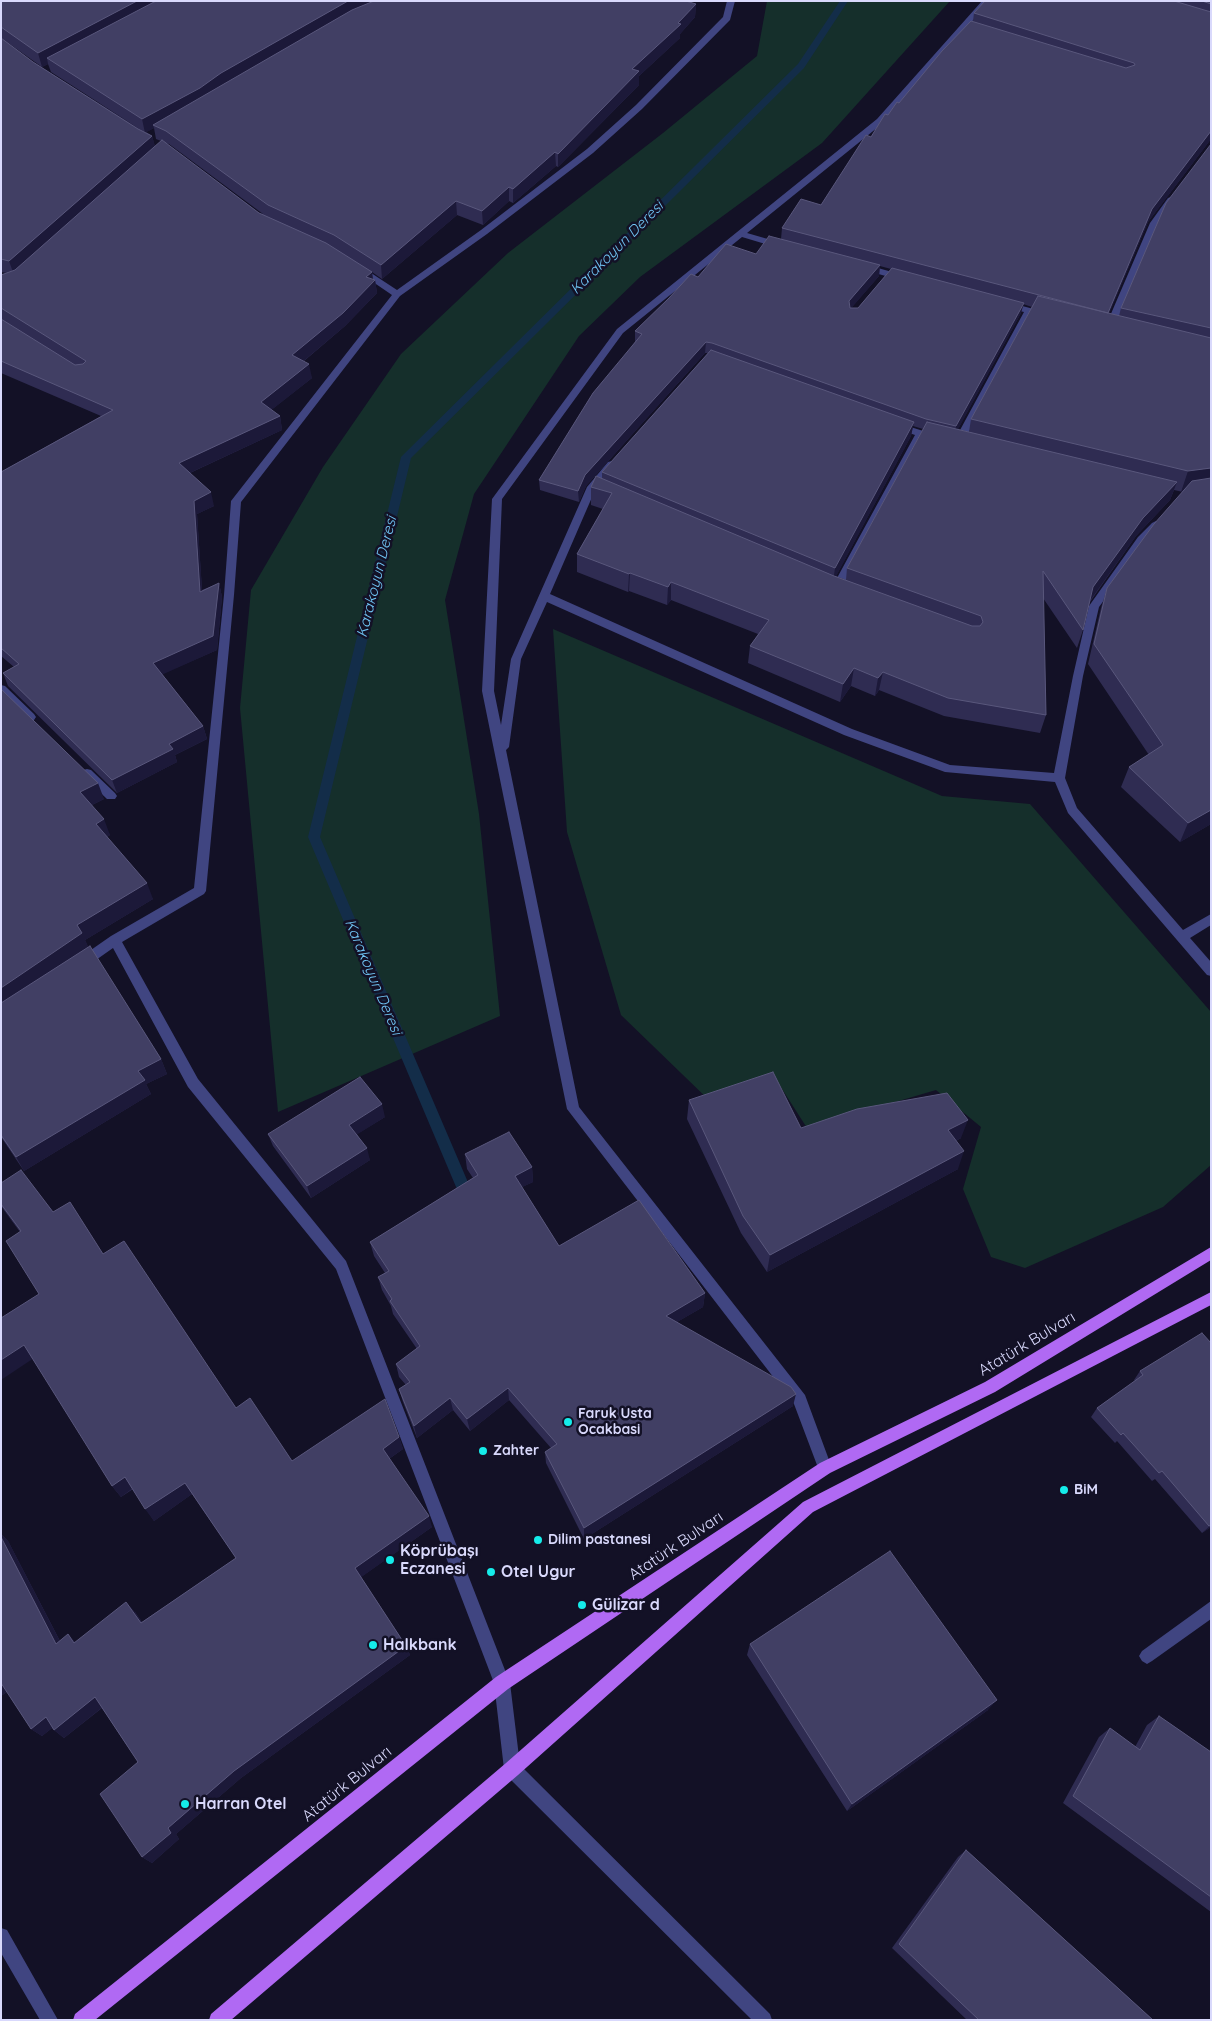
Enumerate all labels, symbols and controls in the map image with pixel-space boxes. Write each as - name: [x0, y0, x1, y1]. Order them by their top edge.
- water label: Karakoyun Deresi: [567, 198, 667, 298]
- water label: Karakoyun Deresi: [353, 515, 401, 639]
- water label: Karakoyun Deresi: [340, 916, 406, 1038]
- street label: Atatürk Bulvarı: [975, 1308, 1079, 1380]
- place label: Faruk Usta Ocakbasi: [578, 1406, 652, 1438]
- marker: Faruk Usta Ocakbasi: [562, 1416, 574, 1428]
- place label: Zahter: [493, 1443, 539, 1459]
- marker: Zahter: [477, 1445, 489, 1457]
- place label: BiM: [1074, 1482, 1098, 1498]
- marker: BiM: [1058, 1484, 1070, 1496]
- street label: Atatürk Bulvarı: [625, 1507, 727, 1585]
- place label: Dilim pastanesi: [548, 1532, 651, 1548]
- marker: Dilim pastanesi: [532, 1534, 544, 1546]
- place label: Köprübaşı Eczanesi: [400, 1541, 478, 1579]
- marker: Köprübaşı Eczanesi: [384, 1554, 396, 1566]
- place label: Otel Ugur: [501, 1562, 576, 1582]
- marker: Otel Ugur: [485, 1566, 497, 1578]
- place label: Gülizar d: [592, 1595, 660, 1615]
- marker: Gülizar d: [576, 1599, 588, 1611]
- place label: Halkbank: [383, 1635, 457, 1655]
- marker: Halkbank: [367, 1639, 379, 1651]
- street label: Atatürk Bulvarı: [298, 1742, 396, 1826]
- place label: Harran Otel: [195, 1794, 287, 1814]
- marker: Harran Otel: [179, 1798, 191, 1810]

